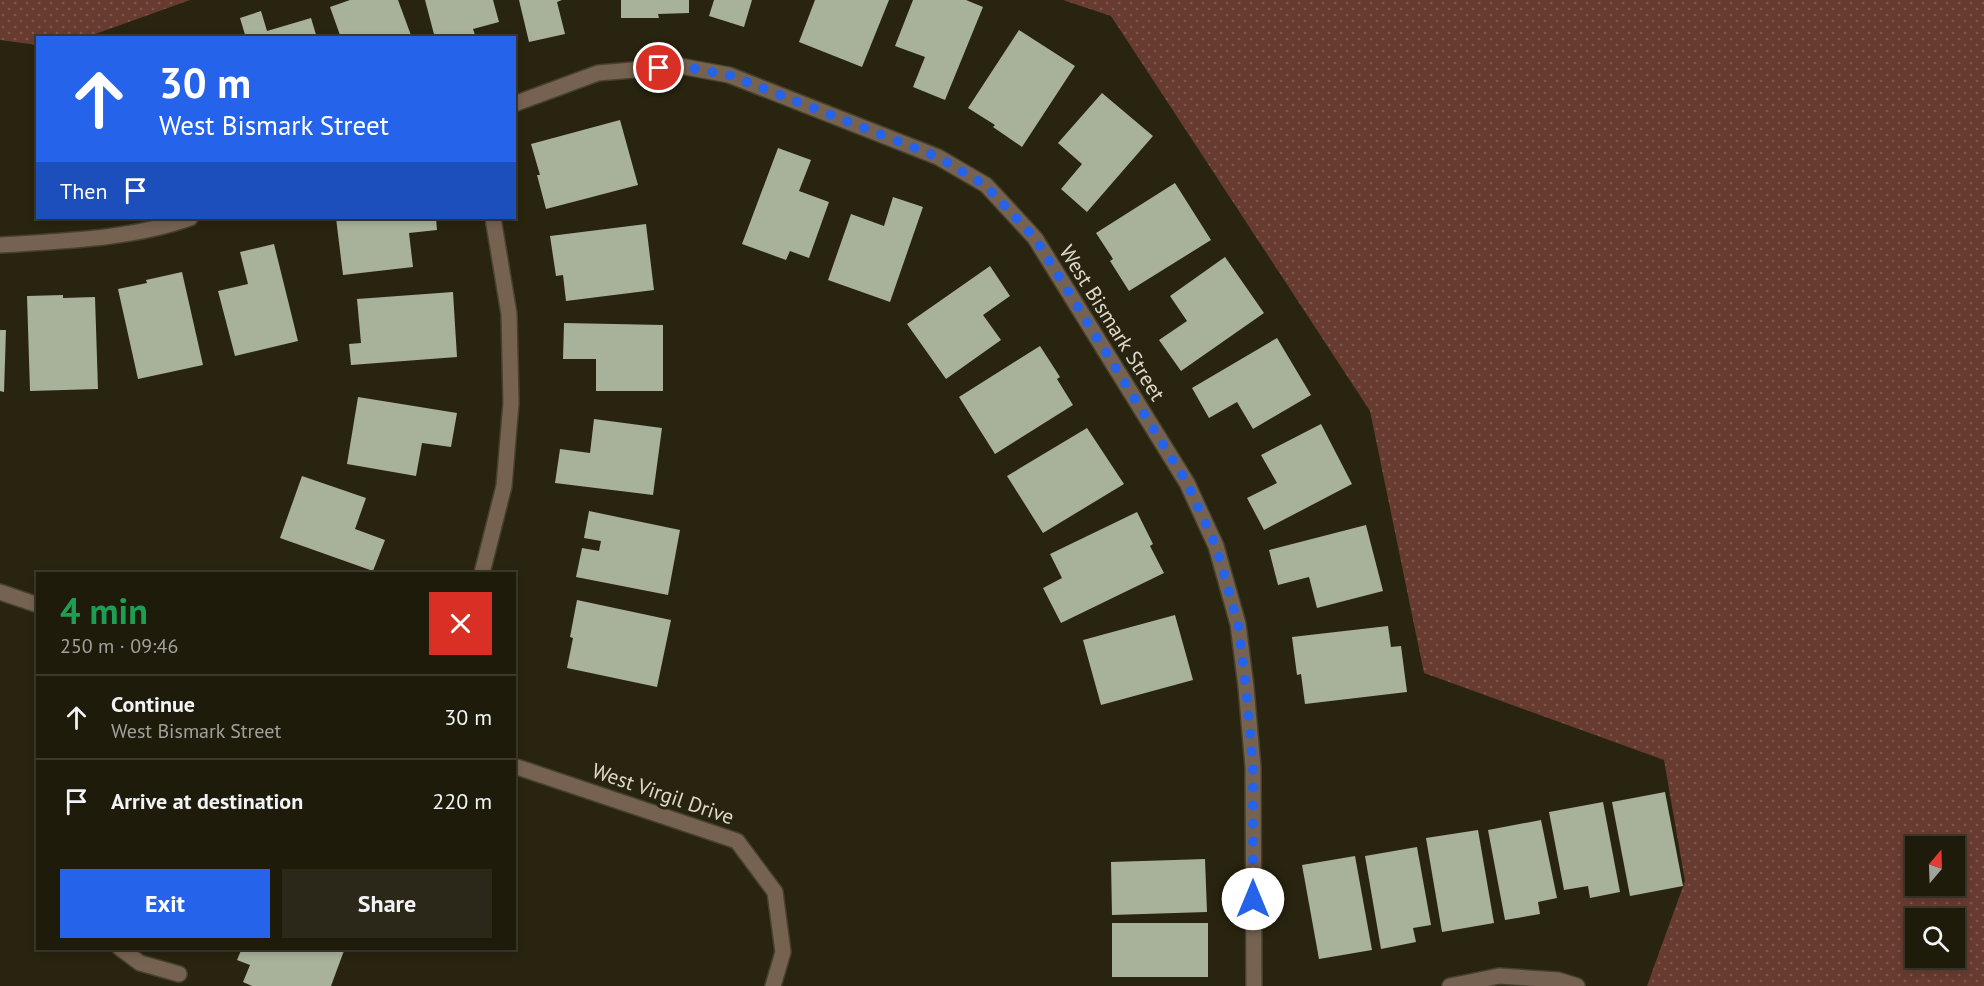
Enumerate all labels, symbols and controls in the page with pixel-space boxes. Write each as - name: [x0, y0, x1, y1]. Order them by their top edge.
- pin: [633, 42, 684, 93]
- icon: arrive: [642, 51, 675, 84]
- text: 30 m: [159, 55, 251, 110]
- icon: ahead: [60, 60, 138, 138]
- text: West Bismark Street: [159, 108, 389, 142]
- icon: arrive: [119, 174, 152, 207]
- text: Then: [60, 177, 107, 205]
- street label: West Bismark Street: [1054, 240, 1171, 406]
- text: 4 min: [60, 587, 148, 634]
- button: close: [429, 592, 492, 655]
- text: 250 m · 09:46: [60, 633, 178, 659]
- text: Continue: [111, 690, 195, 718]
- icon: ahead: [60, 701, 93, 734]
- text: 30 m: [444, 703, 492, 731]
- text: West Bismark Street: [111, 718, 281, 744]
- street label: West Virgil Drive: [589, 757, 738, 830]
- icon: arrive: [60, 785, 93, 818]
- text: Arrive at destination: [111, 787, 303, 815]
- text: 220 m: [432, 787, 492, 815]
- north arrow: [1905, 836, 1965, 896]
- map controls: [1905, 836, 1965, 968]
- position arrow: [1221, 867, 1285, 931]
- button: Exit: [60, 869, 270, 938]
- button: Share: [282, 869, 492, 938]
- button: search: [1905, 908, 1965, 968]

